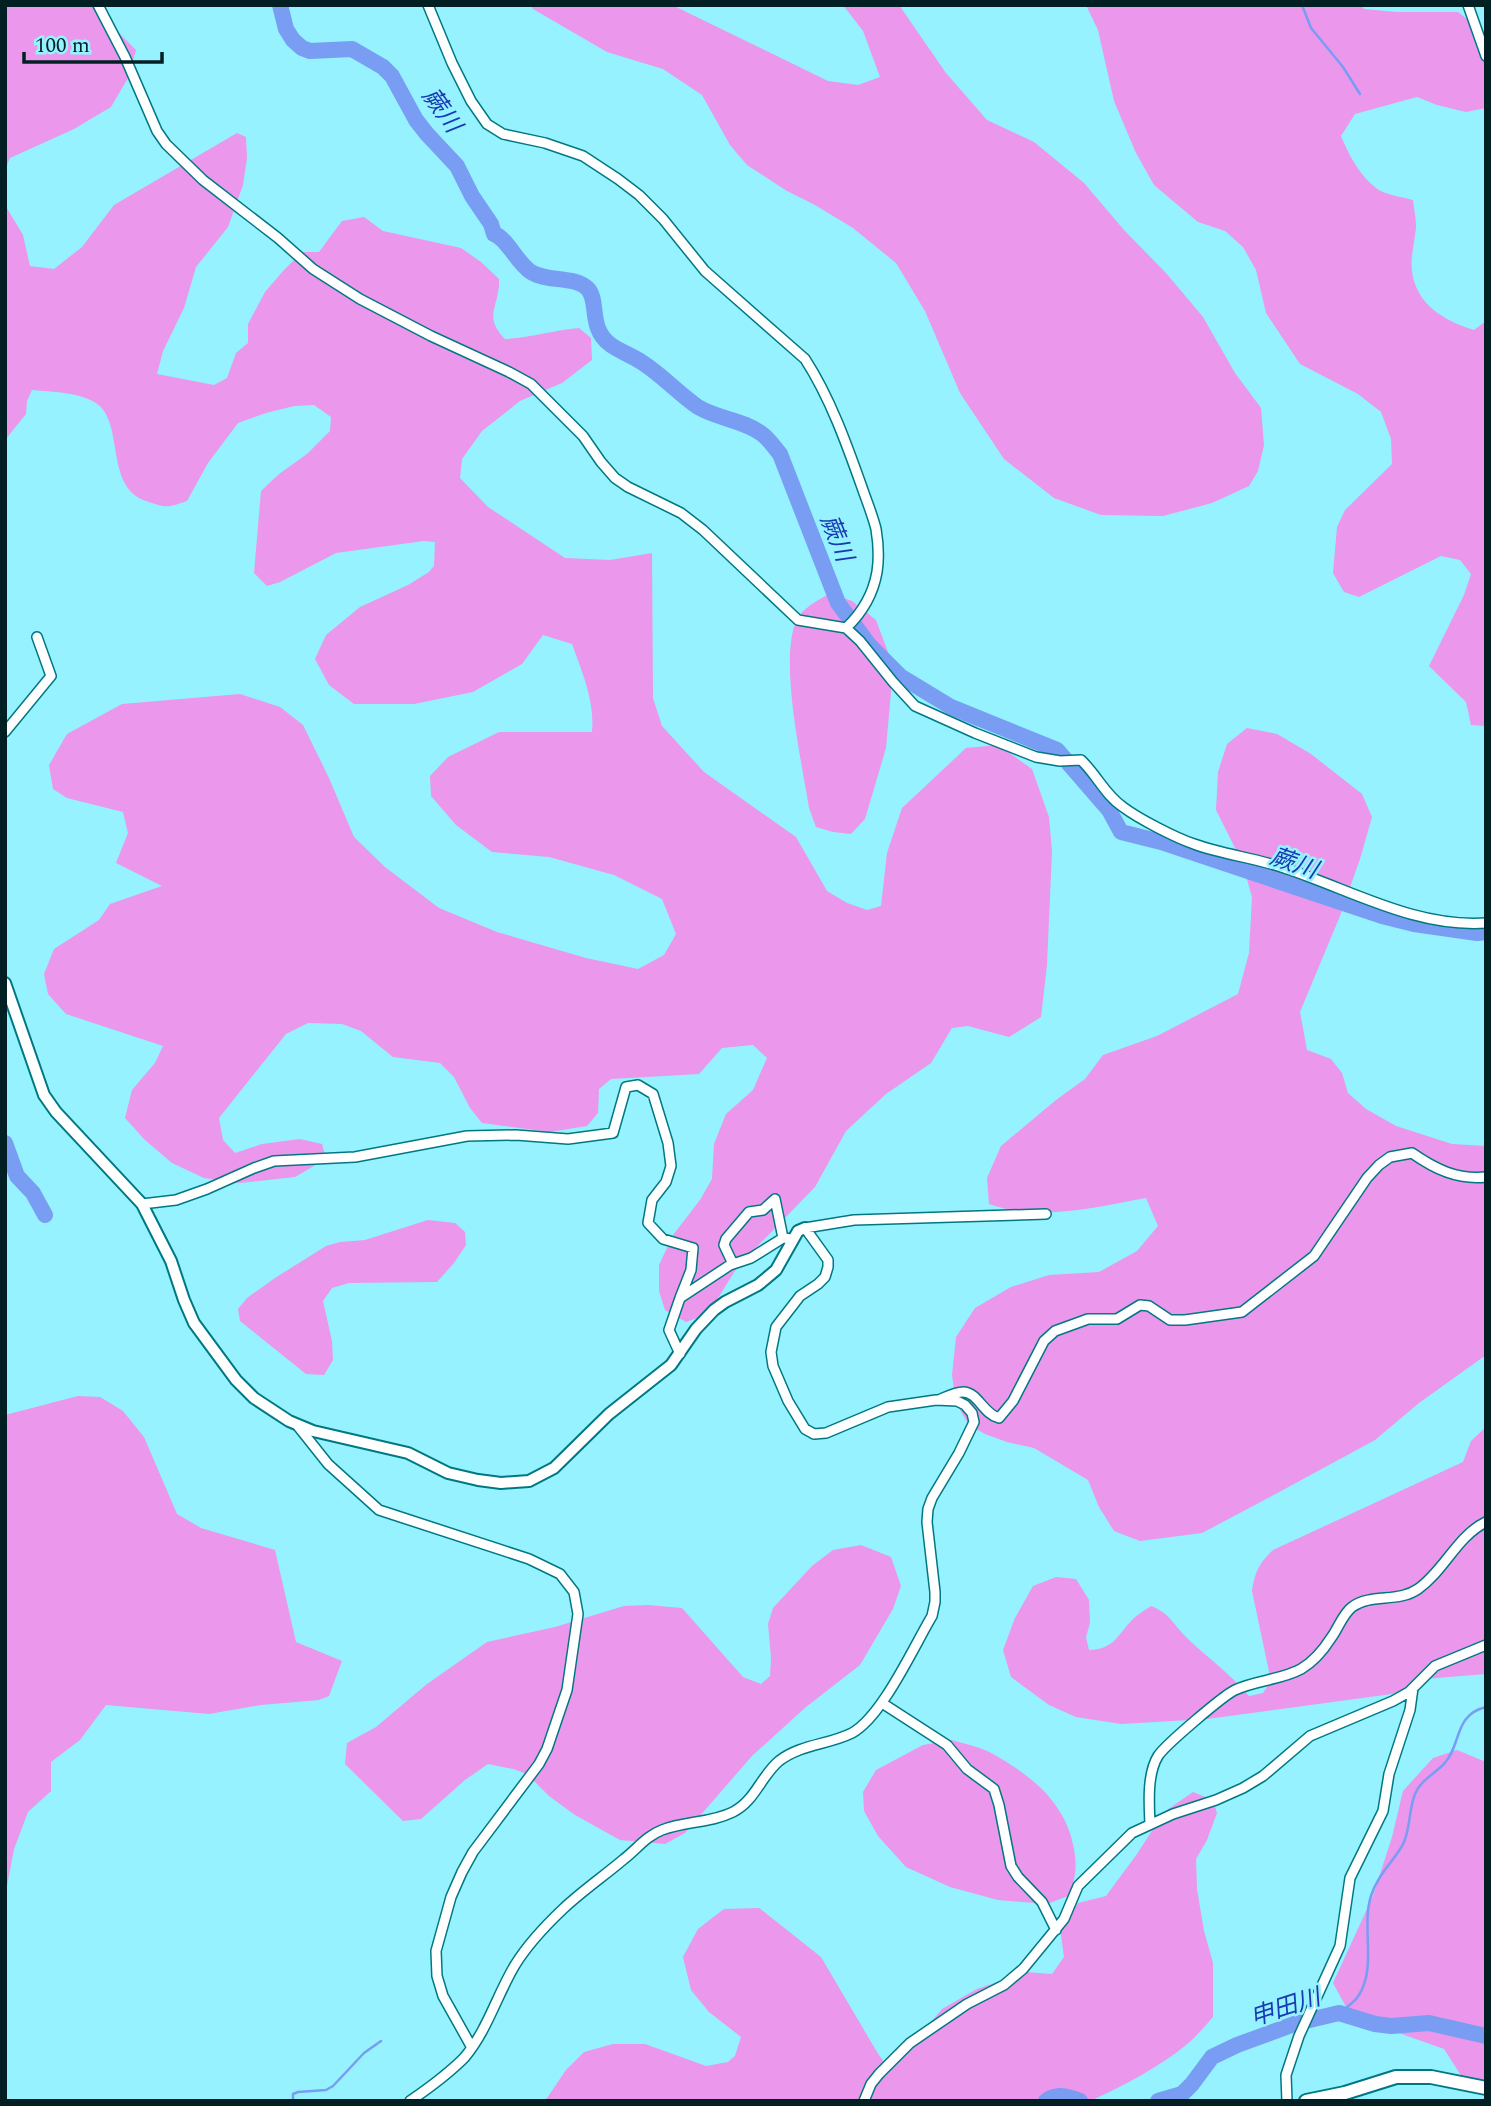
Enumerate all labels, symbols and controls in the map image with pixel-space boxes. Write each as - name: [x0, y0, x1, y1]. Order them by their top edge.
- scale bar: [24, 21, 163, 65]
- text: 100 m: [35, 30, 90, 62]
- water label: 蕨川: [413, 81, 472, 143]
- water label: 蕨川: [810, 509, 863, 570]
- water label: 蕨川: [1265, 839, 1325, 890]
- water label: 申田川: [1246, 1979, 1328, 2036]

